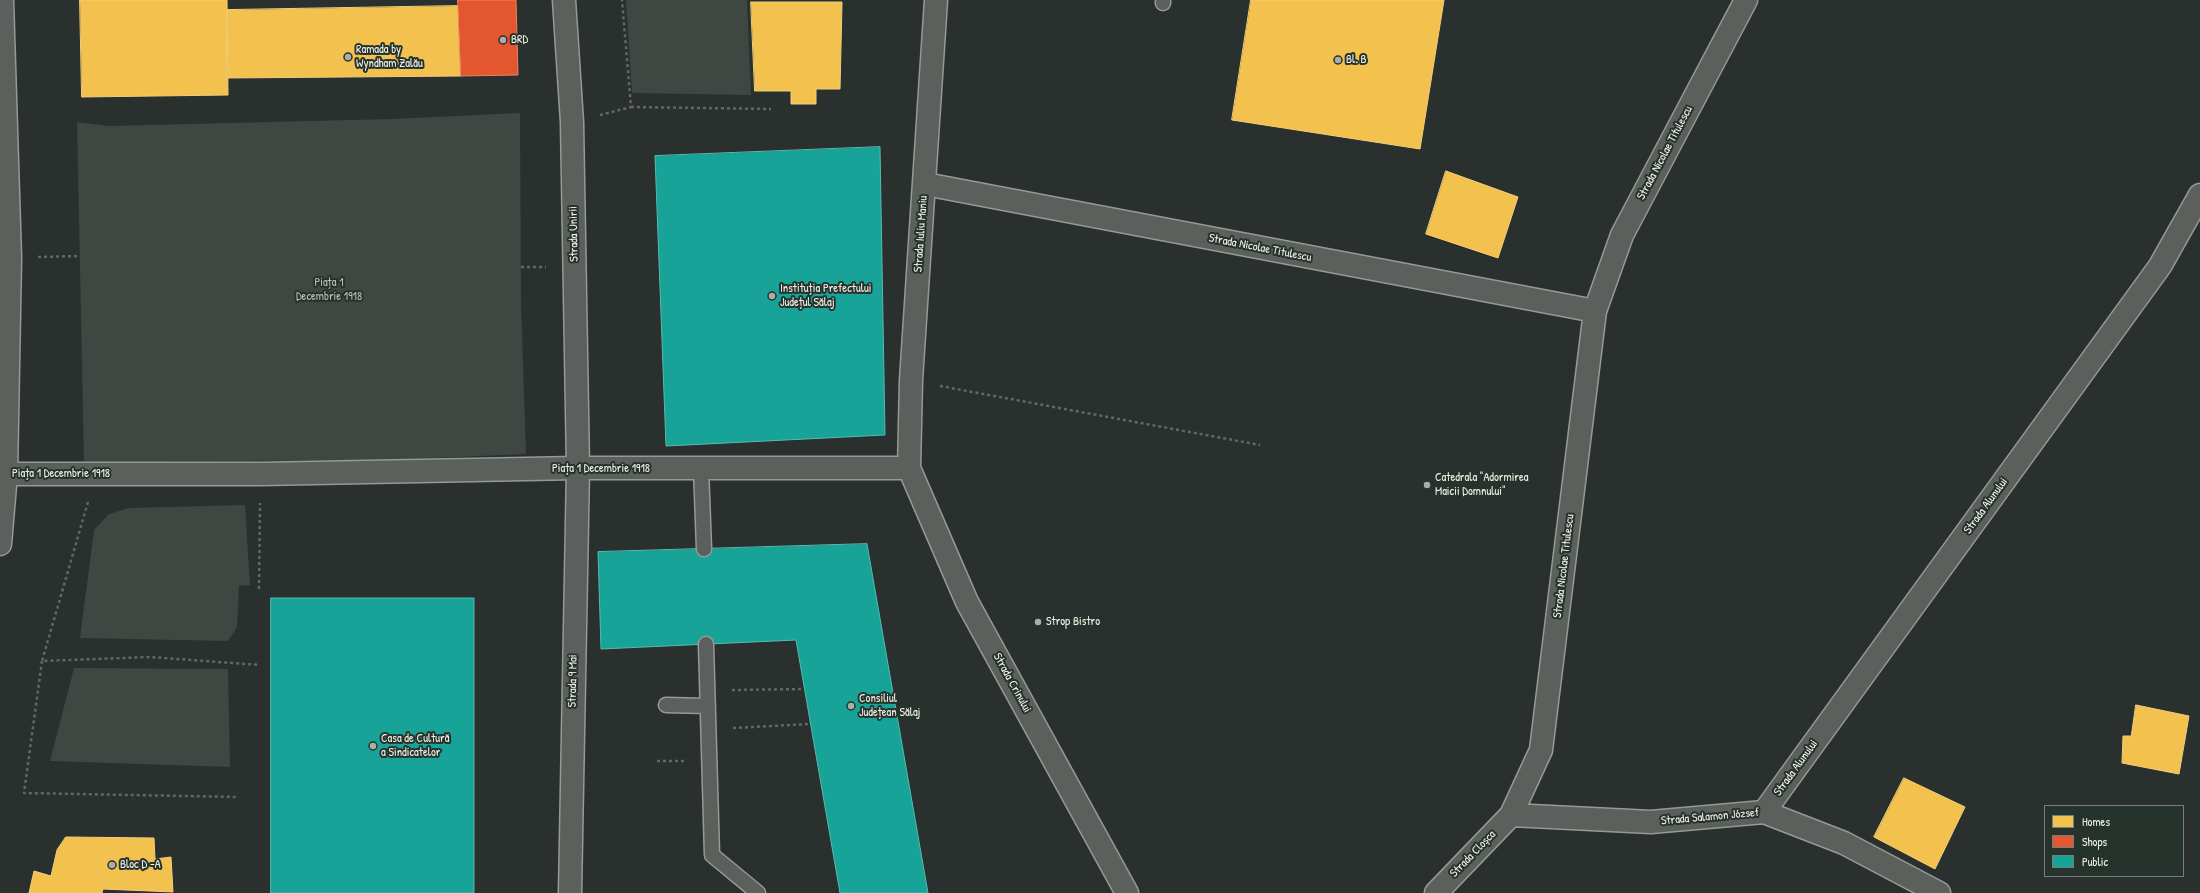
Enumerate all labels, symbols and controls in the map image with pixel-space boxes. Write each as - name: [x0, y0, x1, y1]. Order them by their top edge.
- place label: BRD: [511, 33, 528, 47]
- marker: BRD: [498, 35, 508, 45]
- place label: Ramada by Wyndham Zalău: [356, 43, 423, 71]
- marker: Ramada by Wyndham Zalău: [343, 52, 353, 62]
- place label: Bl. B: [1346, 53, 1367, 67]
- marker: Bl. B: [1333, 55, 1343, 65]
- street label: Strada Nicolae Titulescu: [1634, 104, 1696, 202]
- street label: Strada Iuliu Maniu: [911, 195, 931, 273]
- street label: Strada Unirii: [566, 206, 582, 262]
- street label: Strada Nicolae Titulescu: [1207, 231, 1313, 265]
- park label: Piața 1 Decembrie 1918: [296, 276, 362, 304]
- place label: Instituția Prefectului Județul Sălaj: [780, 282, 871, 310]
- marker: Instituția Prefectului Județul Sălaj: [767, 291, 777, 301]
- street label: Piața 1 Decembrie 1918: [552, 462, 650, 476]
- street label: Piața 1 Decembrie 1918: [12, 467, 110, 481]
- place label: Catedrala "Adormirea Maicii Domnului": [1435, 471, 1528, 499]
- street label: Strada Alunului: [1961, 475, 2011, 537]
- marker: Catedrala "Adormirea Maicii Domnului": [1422, 480, 1432, 490]
- street label: Strada Nicolae Titulescu: [1550, 513, 1578, 619]
- place label: Strop Bistro: [1046, 615, 1100, 629]
- marker: Strop Bistro: [1033, 617, 1043, 627]
- street label: Strada Crinului: [990, 651, 1034, 715]
- street label: Strada 9 Mai: [565, 654, 581, 708]
- place label: Consiliul Județean Sălaj: [859, 692, 920, 720]
- marker: Consiliul Județean Sălaj: [846, 701, 856, 711]
- place label: Casa de Cultură a Sindicatelor: [381, 732, 449, 760]
- street label: Strada Alunului: [1771, 737, 1821, 799]
- marker: Casa de Cultură a Sindicatelor: [368, 741, 378, 751]
- legend: [2044, 805, 2184, 877]
- street label: Strada Salamon József: [1660, 806, 1760, 828]
- text: Homes: [2082, 813, 2110, 830]
- street label: Strada Cloșca: [1447, 828, 1499, 880]
- text: Shops: [2082, 833, 2107, 850]
- text: Public: [2082, 853, 2108, 870]
- place label: Bloc D -A: [120, 858, 161, 872]
- marker: Bloc D -A: [107, 860, 117, 870]

